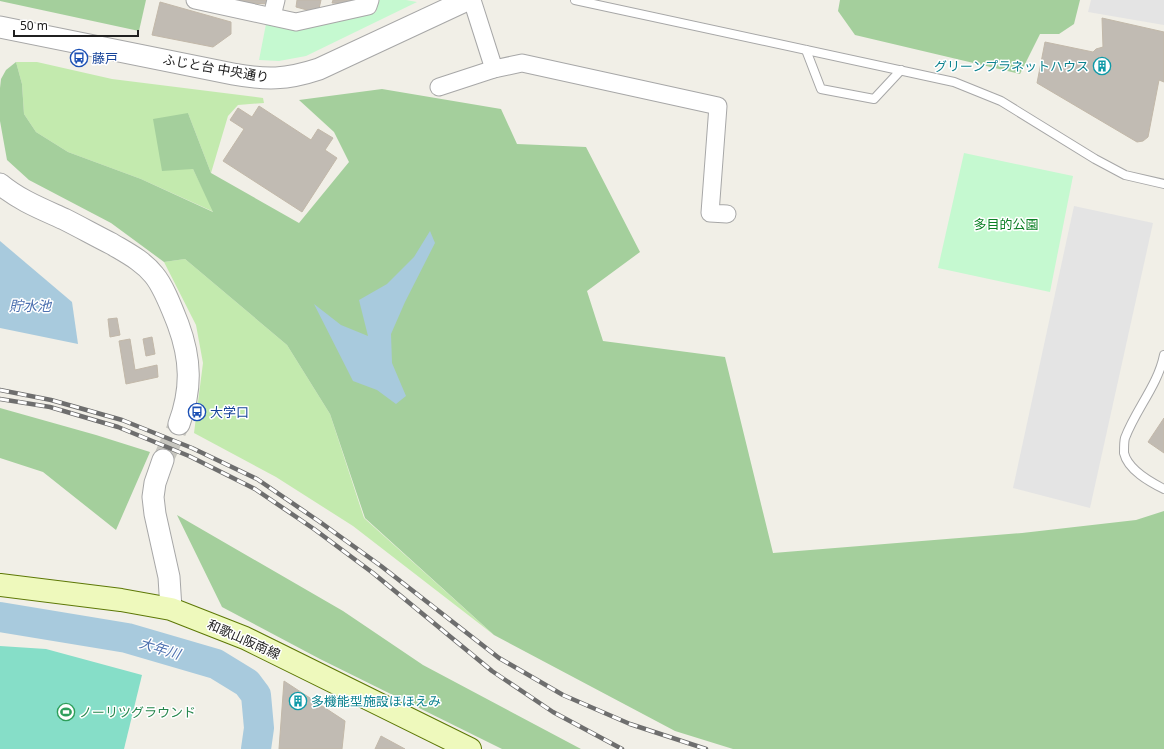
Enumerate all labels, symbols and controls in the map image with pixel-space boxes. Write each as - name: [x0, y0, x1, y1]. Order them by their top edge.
- scale bar: [14, 12, 138, 38]
- text: 50 m: [20, 17, 48, 34]
- bus stop icon: 藤戸: [69, 48, 89, 68]
- place label: 藤戸: [92, 49, 118, 67]
- street label: ふじと台 中央通り: [162, 50, 270, 86]
- building icon: グリーンプラネットハウス: [1092, 56, 1112, 76]
- place label: グリーンプラネットハウス: [934, 57, 1089, 75]
- park label: 多目的公園: [973, 215, 1039, 233]
- water label: 貯水池: [9, 296, 53, 315]
- bus stop icon: 大学口: [187, 402, 207, 422]
- place label: 大学口: [210, 403, 249, 421]
- street label: 和歌山阪南線: [205, 615, 283, 663]
- water label: 大年川: [137, 633, 185, 664]
- building icon: 多機能型施設ほほえみ: [288, 691, 308, 711]
- place label: 多機能型施設ほほえみ: [311, 692, 441, 710]
- sports icon: ノーリツグラウンド: [56, 702, 76, 722]
- place label: ノーリツグラウンド: [79, 703, 196, 721]

